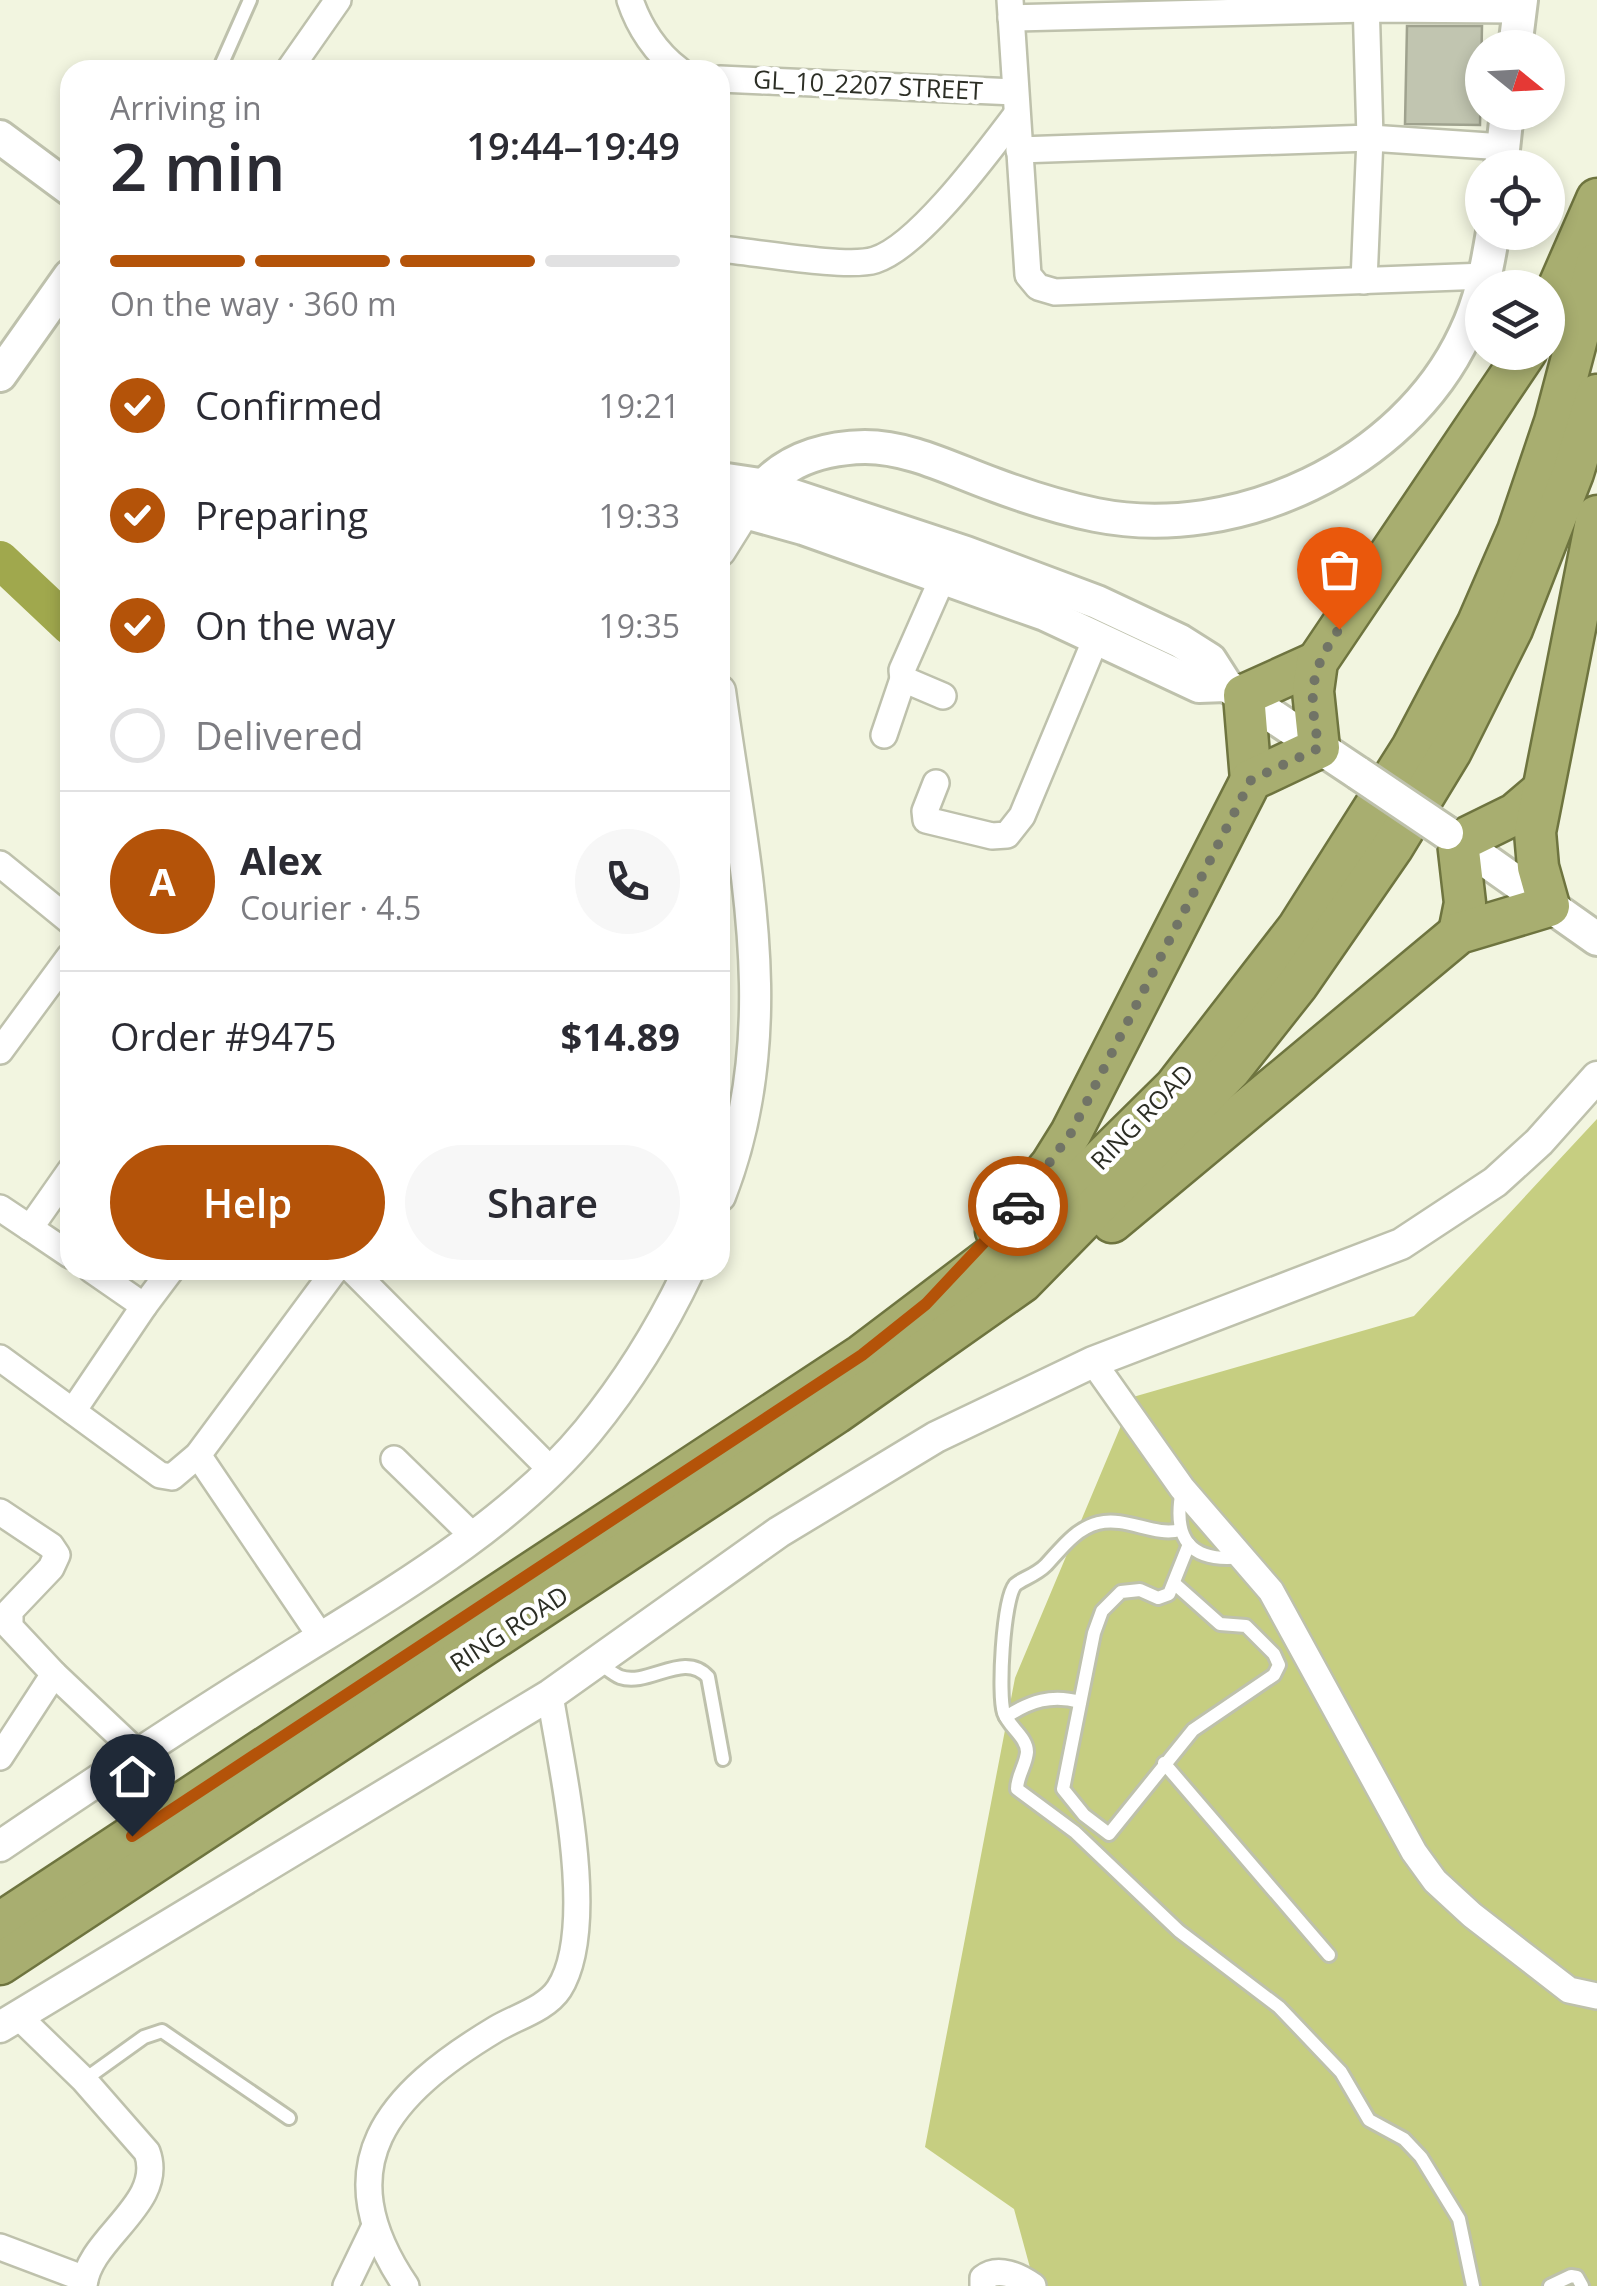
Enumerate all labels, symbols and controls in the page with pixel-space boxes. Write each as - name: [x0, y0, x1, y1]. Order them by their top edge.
- north arrow: [1465, 30, 1565, 130]
- map controls: [1465, 30, 1565, 370]
- street label: GL_10_2207 STREET: [752, 61, 984, 107]
- text: Arriving in: [110, 86, 262, 129]
- text: 19:44–19:49: [466, 119, 680, 171]
- text: 2 min: [110, 122, 285, 210]
- button: locate: [1465, 150, 1565, 250]
- button: layers: [1465, 270, 1565, 370]
- text: On the way · 360 m: [110, 282, 397, 325]
- icon: check: [110, 378, 165, 433]
- text: Confirmed: [195, 379, 383, 431]
- text: 19:21: [598, 384, 680, 427]
- icon: check: [110, 488, 165, 543]
- text: Preparing: [195, 489, 368, 541]
- text: 19:33: [598, 494, 680, 537]
- pin: [1297, 527, 1382, 630]
- icon: bag: [1312, 542, 1367, 597]
- icon: check: [110, 598, 165, 653]
- text: On the way: [195, 599, 395, 651]
- text: 19:35: [598, 604, 680, 647]
- text: Delivered: [195, 709, 364, 761]
- button: phone: [575, 829, 680, 934]
- text: Alex: [240, 834, 322, 886]
- text: A: [149, 855, 176, 907]
- text: Courier · 4.5: [240, 886, 421, 929]
- text: Order #9475: [110, 1010, 337, 1062]
- text: $14.89: [561, 1010, 680, 1062]
- street label: RING ROAD: [1082, 1056, 1200, 1177]
- button: Help: [110, 1145, 385, 1260]
- button: Share: [405, 1145, 680, 1260]
- courier: [968, 1156, 1068, 1256]
- icon: car: [991, 1179, 1046, 1234]
- street label: RING ROAD: [443, 1577, 574, 1679]
- pin: [90, 1734, 175, 1837]
- icon: home: [105, 1749, 160, 1804]

